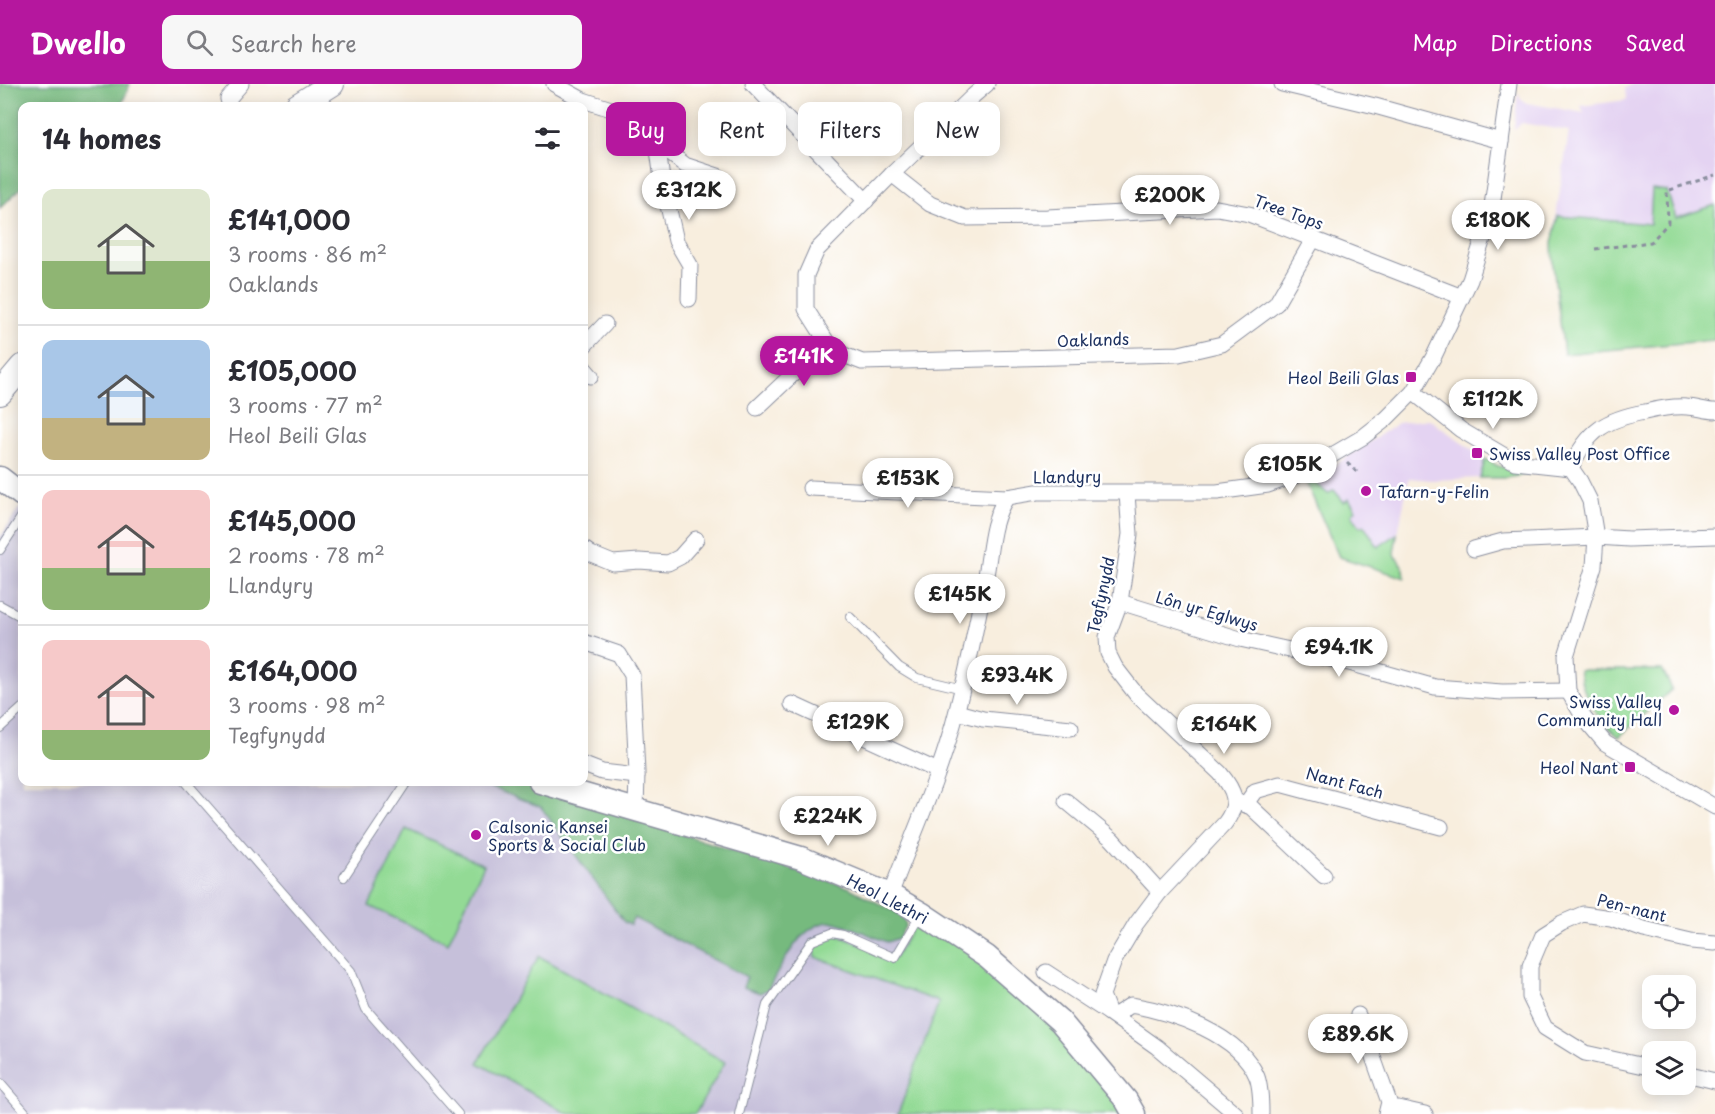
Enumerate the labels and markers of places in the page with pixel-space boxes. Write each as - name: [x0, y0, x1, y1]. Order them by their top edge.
- pin: £312K: [647, 170, 731, 221]
- pin: £200K: [1128, 175, 1212, 226]
- pin: £180K: [1456, 200, 1540, 251]
- pin: £141K: [762, 336, 846, 387]
- place label: Heol Beili Glas: [1288, 365, 1399, 389]
- marker: Heol Beili Glas: [1404, 370, 1418, 384]
- pin: £112K: [1451, 379, 1535, 430]
- place label: Swiss Valley Post Office: [1489, 441, 1670, 465]
- pin: £105K: [1248, 444, 1332, 495]
- marker: Swiss Valley Post Office: [1470, 446, 1484, 460]
- pin: £153K: [866, 458, 950, 509]
- place label: Tafarn-y-Felin: [1378, 479, 1489, 503]
- marker: Tafarn-y-Felin: [1359, 484, 1373, 498]
- pin: £145K: [918, 574, 1002, 625]
- pin: £94.1K: [1290, 627, 1388, 678]
- pin: £93.4K: [968, 655, 1066, 706]
- place label: Swiss Valley Community Hall: [1537, 689, 1662, 731]
- pin: £129K: [816, 702, 900, 753]
- marker: Swiss Valley Community Hall: [1667, 703, 1681, 717]
- pin: £164K: [1182, 704, 1266, 755]
- place label: Heol Nant: [1540, 755, 1618, 779]
- marker: Heol Nant: [1623, 760, 1637, 774]
- pin: £224K: [786, 796, 870, 847]
- place label: Calsonic Kansei Sports & Social Club: [488, 814, 646, 856]
- marker: Calsonic Kansei Sports & Social Club: [469, 828, 483, 842]
- pin: £89.6K: [1309, 1014, 1407, 1065]

